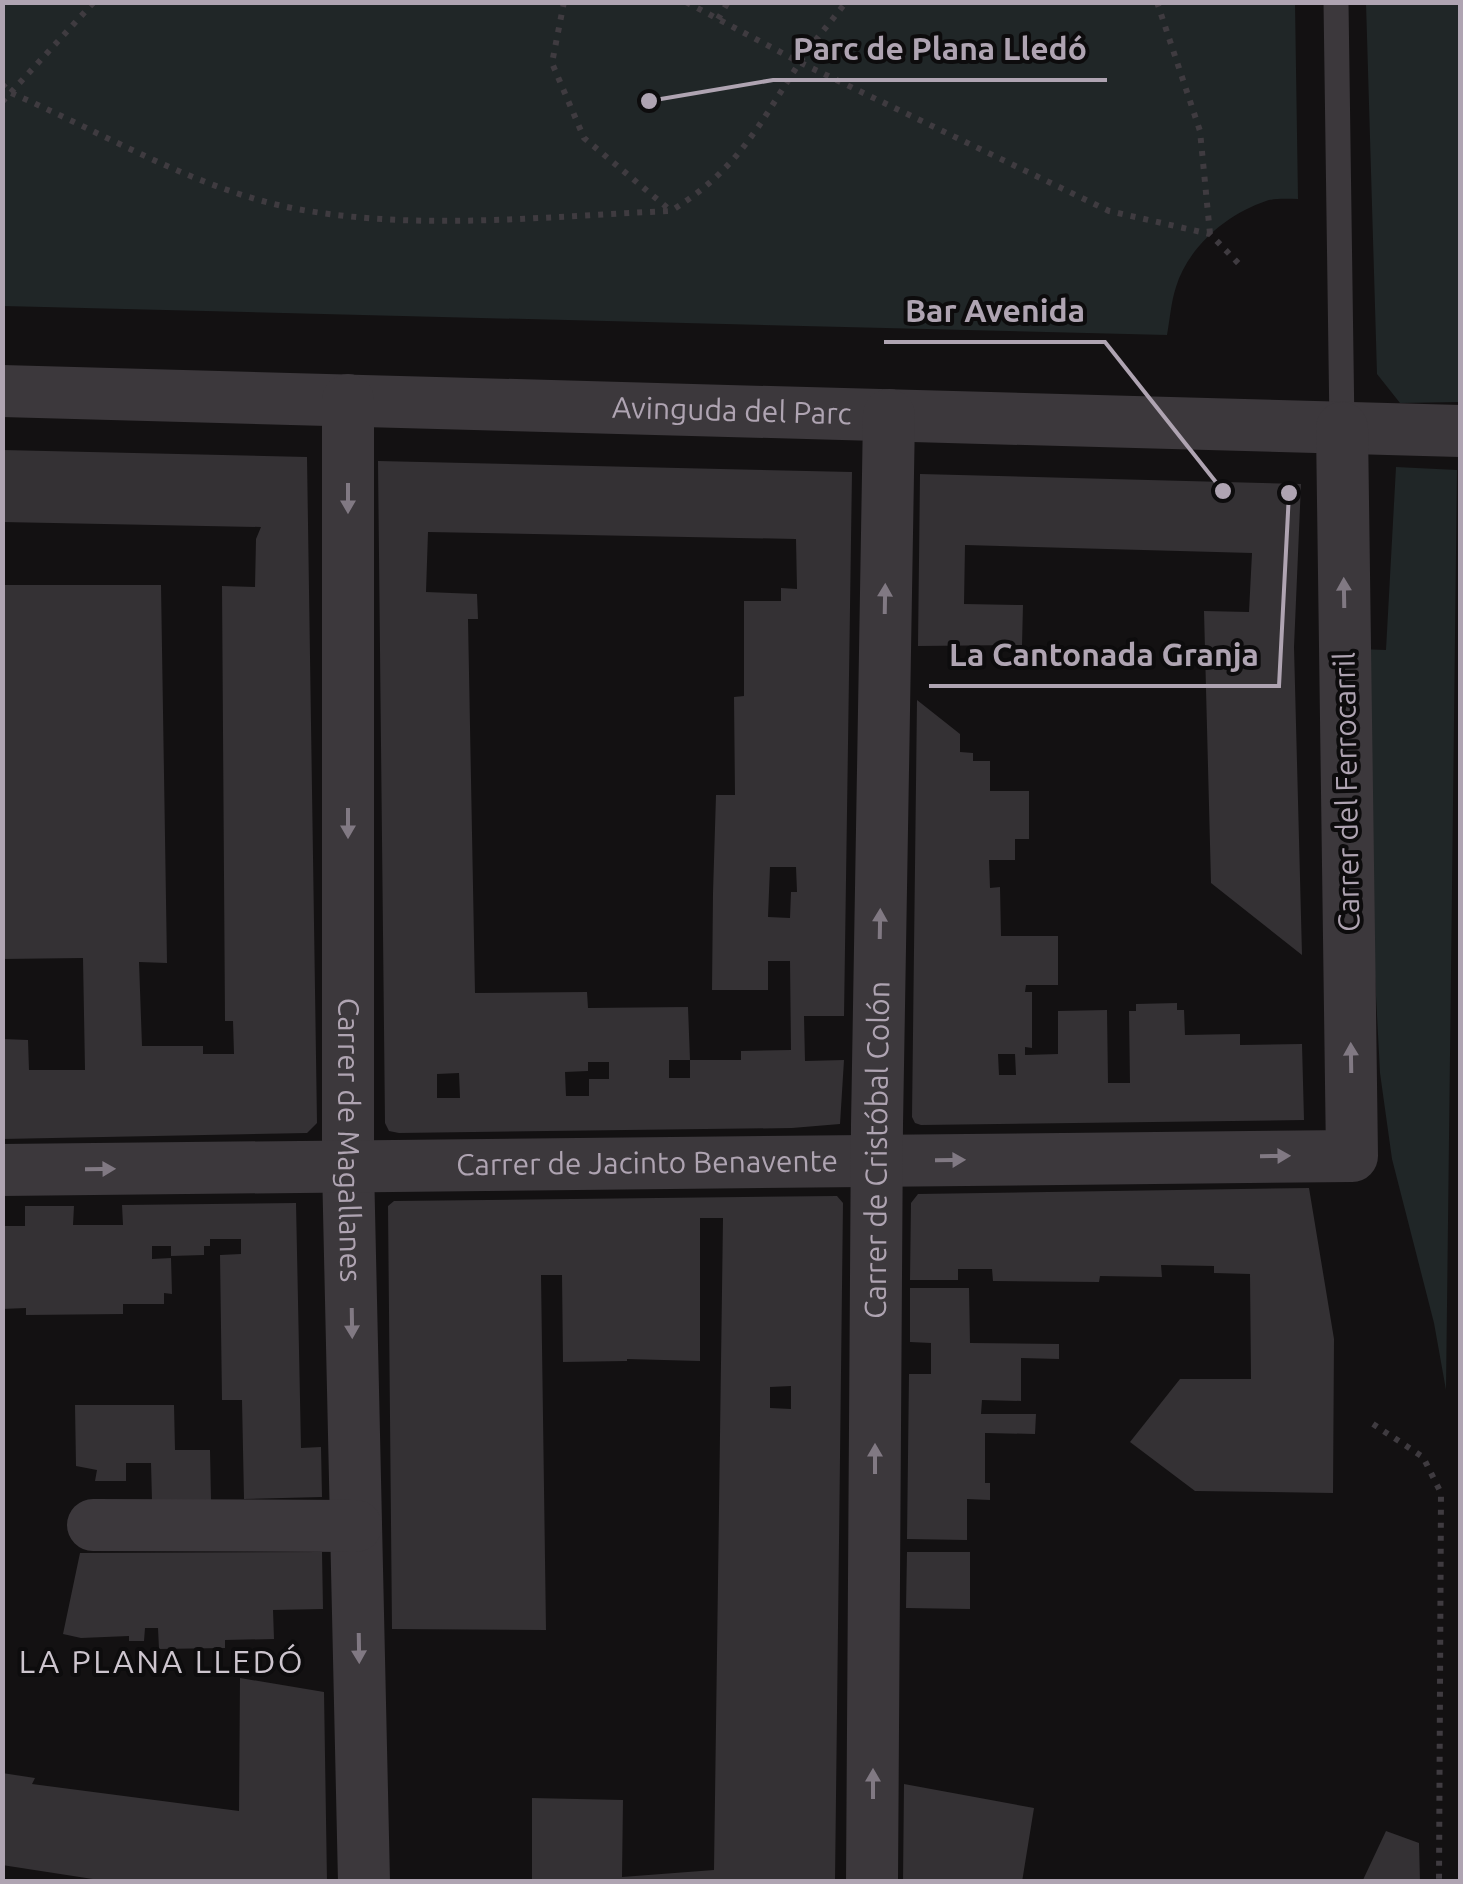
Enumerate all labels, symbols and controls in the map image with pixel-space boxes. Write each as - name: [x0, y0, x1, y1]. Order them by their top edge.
- callout: Parc de Plana Lledó: [773, 18, 1107, 80]
- text: Parc de Plana Lledó: [793, 30, 1087, 66]
- callout: Bar Avenida: [884, 280, 1105, 342]
- text: Bar Avenida: [905, 292, 1085, 328]
- street label: Avinguda del Parc: [611, 390, 852, 430]
- one-way arrow: [340, 482, 356, 514]
- one-way arrow: [1336, 577, 1352, 609]
- one-way arrow: [878, 583, 894, 615]
- callout: La Cantonada Granja: [929, 624, 1279, 686]
- text: La Cantonada Granja: [949, 636, 1259, 672]
- street label: Carrer del Ferrocarril: [1327, 652, 1365, 932]
- one-way arrow: [340, 807, 356, 839]
- one-way arrow: [872, 908, 888, 940]
- street label: Carrer de Cristóbal Colón: [858, 981, 895, 1319]
- street label: Carrer de Magallanes: [332, 998, 369, 1283]
- one-way arrow: [1342, 1042, 1358, 1074]
- street label: Carrer de Jacinto Benavente: [456, 1143, 838, 1181]
- one-way arrow: [1259, 1148, 1291, 1164]
- one-way arrow: [934, 1151, 966, 1167]
- one-way arrow: [84, 1160, 116, 1176]
- one-way arrow: [344, 1307, 360, 1339]
- one-way arrow: [867, 1443, 883, 1475]
- one-way arrow: [351, 1632, 367, 1664]
- district label: LA PLANA LLEDÓ: [19, 1643, 305, 1679]
- one-way arrow: [865, 1768, 881, 1800]

